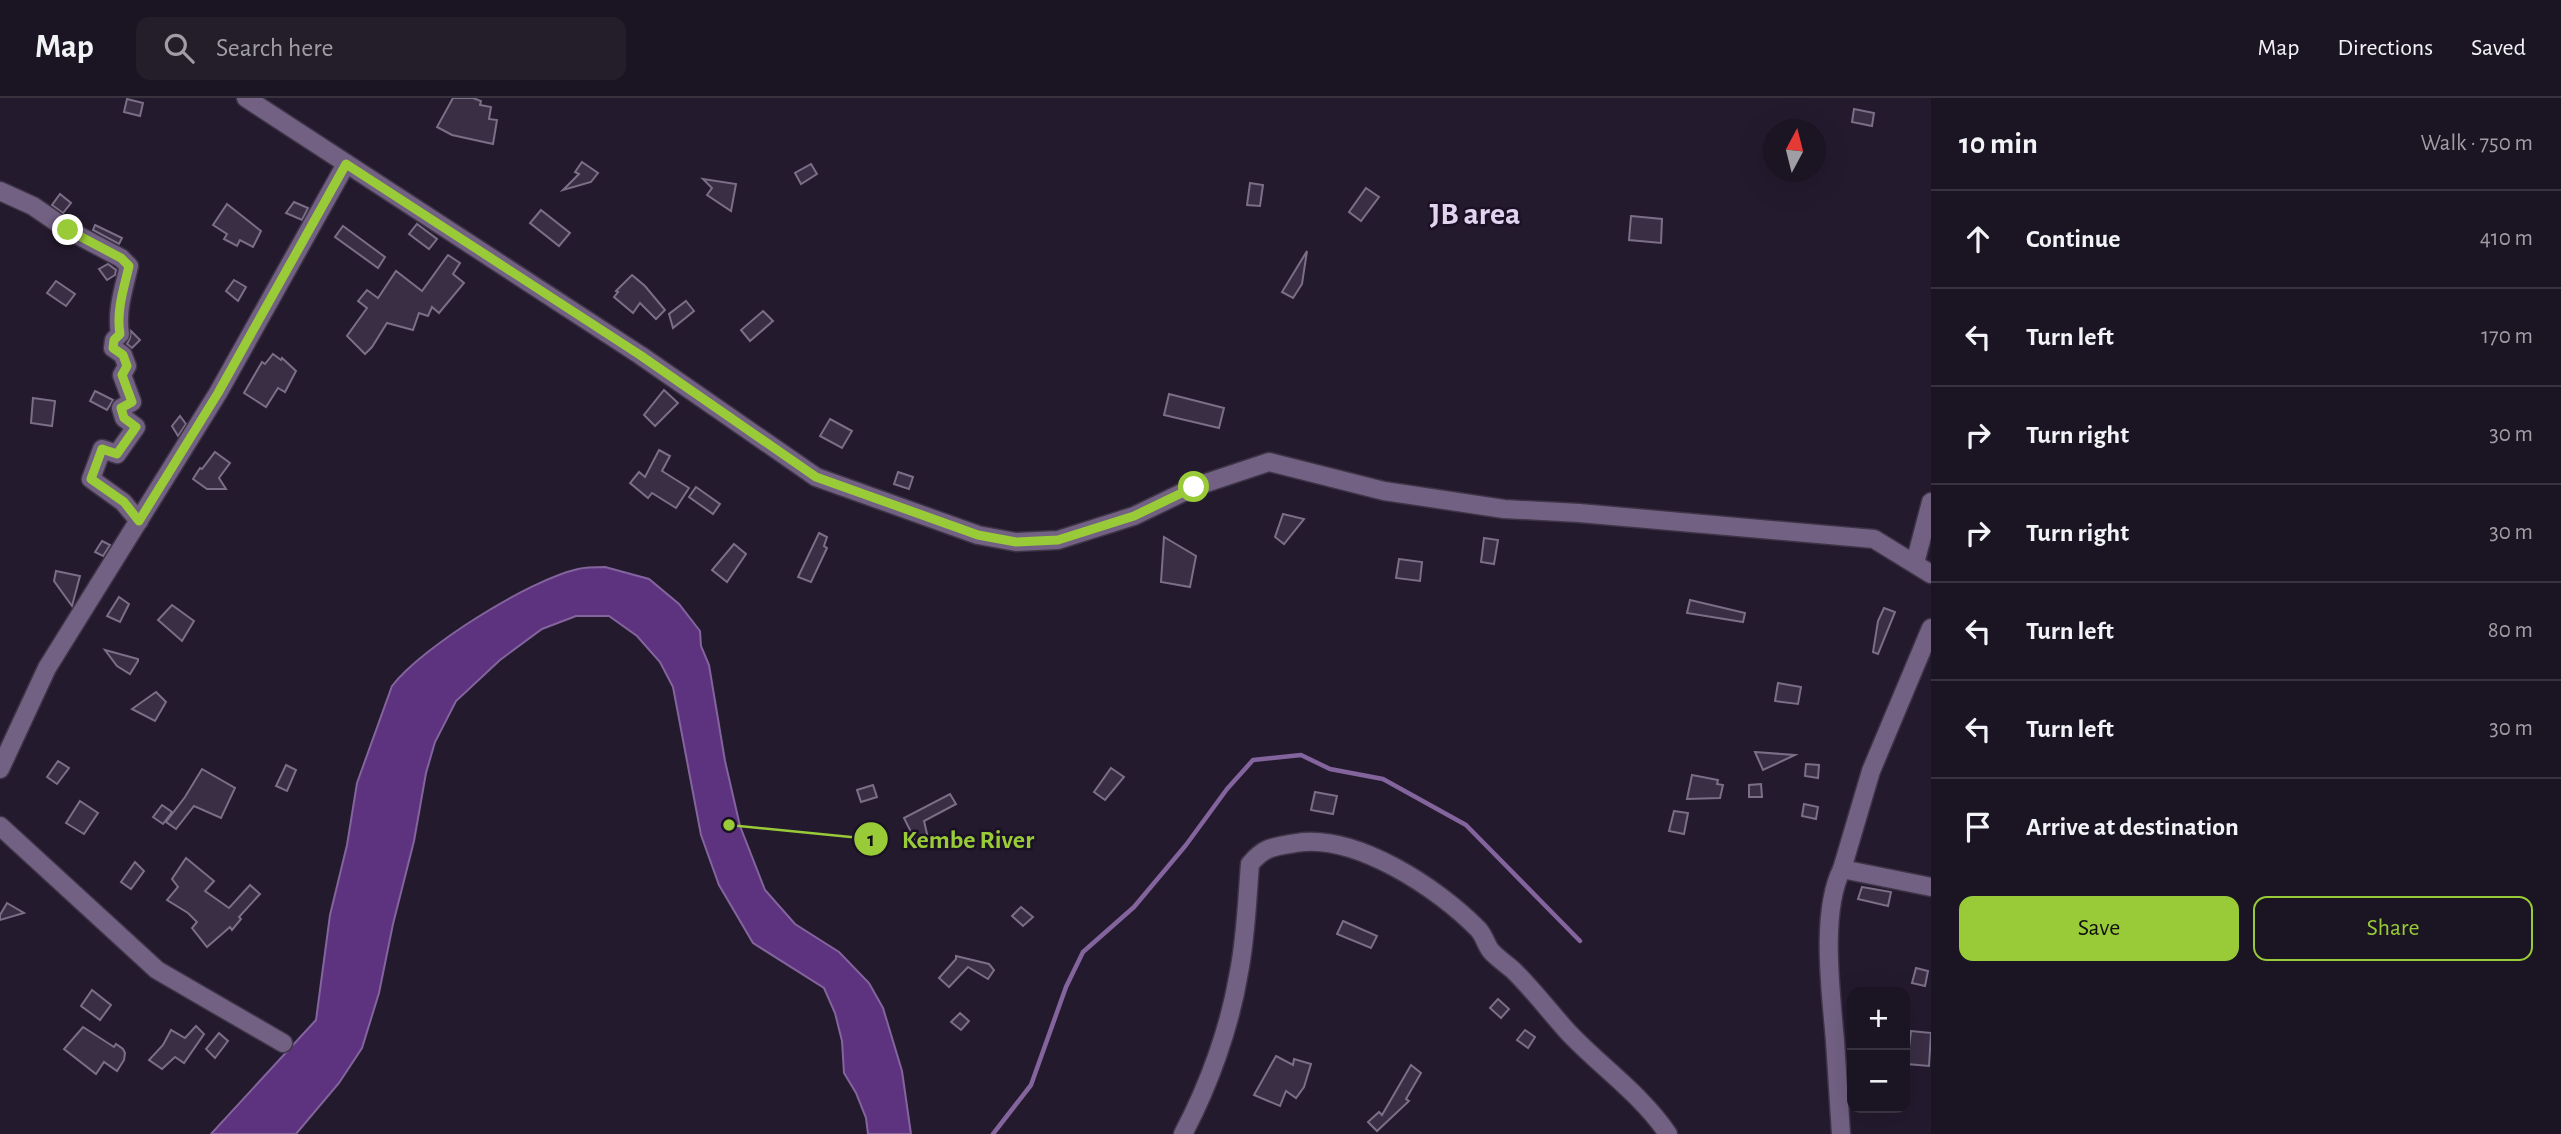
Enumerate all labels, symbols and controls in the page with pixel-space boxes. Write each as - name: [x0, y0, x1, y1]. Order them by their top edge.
- search box: [136, 17, 626, 80]
- icon: search: [160, 29, 198, 67]
- text: Map: [35, 31, 94, 64]
- text: Search here: [216, 35, 334, 61]
- text: Map: [2257, 36, 2299, 60]
- text: Directions: [2337, 36, 2433, 60]
- text: Saved: [2471, 36, 2526, 60]
- north arrow: [1763, 119, 1826, 182]
- text: 10 min: [1959, 129, 2038, 159]
- text: Walk · 750 m: [2421, 132, 2533, 155]
- district label: JB area: [1430, 198, 1520, 230]
- route end: [52, 214, 83, 245]
- icon: ahead: [1959, 220, 1997, 258]
- text: Continue: [2026, 226, 2121, 252]
- text: 410 m: [2480, 227, 2533, 250]
- icon: left: [1959, 318, 1997, 356]
- text: Turn left: [2026, 324, 2114, 350]
- text: 170 m: [2481, 325, 2533, 348]
- icon: right: [1959, 416, 1997, 454]
- text: Turn right: [2026, 422, 2129, 448]
- text: 30 m: [2489, 423, 2533, 446]
- route start: [1178, 471, 1209, 502]
- icon: right: [1959, 514, 1997, 552]
- text: Turn right: [2026, 520, 2129, 546]
- text: 30 m: [2489, 521, 2533, 544]
- icon: left: [1959, 612, 1997, 650]
- text: Turn left: [2026, 618, 2114, 644]
- text: 80 m: [2488, 619, 2533, 642]
- icon: left: [1959, 710, 1997, 748]
- text: Turn left: [2026, 716, 2114, 742]
- text: 30 m: [2489, 717, 2533, 740]
- icon: arrive: [1959, 808, 1997, 846]
- text: Arrive at destination: [2026, 814, 2239, 840]
- callout: Kembe River: [853, 815, 1049, 862]
- text: Kembe River: [902, 827, 1034, 853]
- text: 1: [867, 829, 875, 850]
- button: Save: [1959, 896, 2239, 961]
- button: Share: [2253, 896, 2533, 961]
- map controls: [1847, 987, 1910, 1113]
- button: +: [1847, 987, 1910, 1050]
- button: −: [1847, 1050, 1910, 1113]

